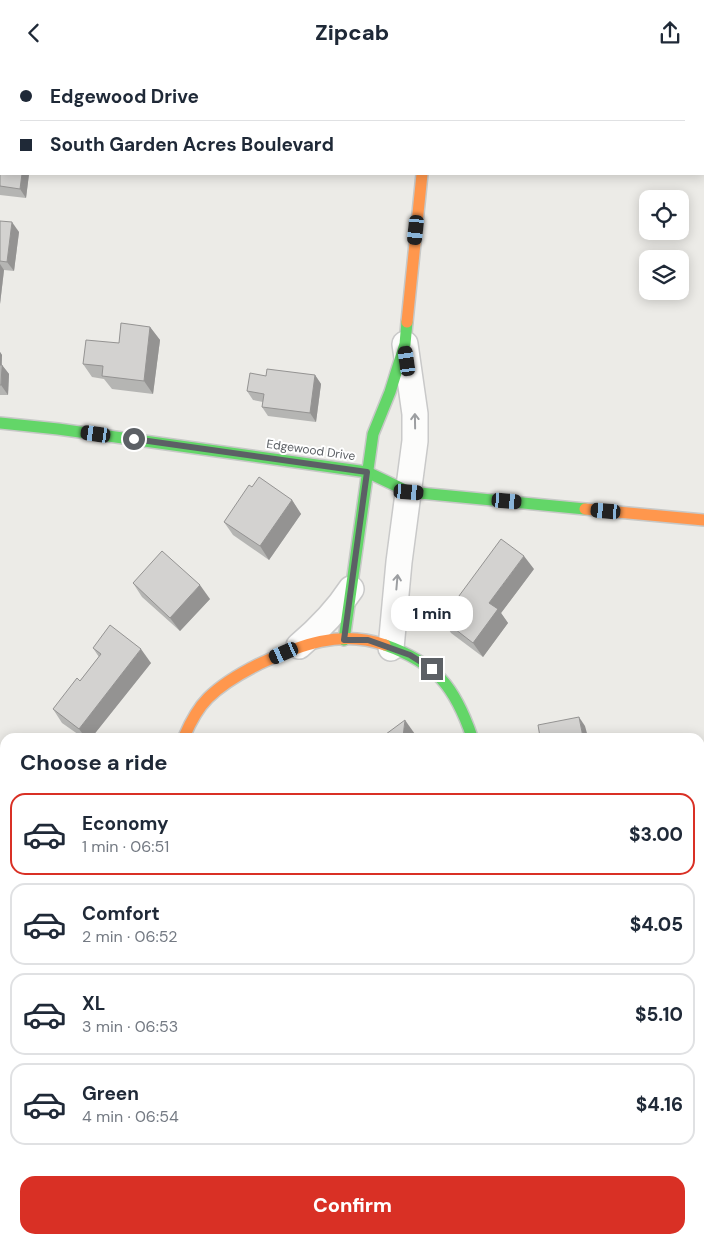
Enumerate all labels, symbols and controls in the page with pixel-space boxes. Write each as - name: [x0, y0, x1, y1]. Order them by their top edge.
- text: Zipcab: [315, 18, 389, 47]
- icon: back: [20, 19, 48, 47]
- icon: share: [656, 19, 684, 47]
- text: Edgewood Drive: [50, 84, 199, 109]
- text: South Garden Acres Boulevard: [50, 132, 334, 157]
- map controls: [639, 190, 689, 300]
- button: locate: [639, 190, 689, 240]
- car: [406, 214, 425, 246]
- button: layers: [639, 250, 689, 300]
- car: [397, 345, 416, 377]
- one-way arrow: [410, 413, 420, 429]
- car: [80, 424, 111, 444]
- route start: [123, 428, 145, 450]
- street label: Edgewood Drive: [266, 436, 357, 464]
- car: [393, 483, 424, 501]
- car: [491, 492, 522, 510]
- car: [590, 502, 621, 520]
- one-way arrow: [393, 574, 402, 590]
- callout: 1 min: [391, 597, 473, 631]
- text: 1 min: [412, 603, 452, 624]
- car: [267, 640, 300, 666]
- route end: [421, 658, 443, 680]
- text: Choose a ride: [20, 748, 168, 777]
- text: Economy: [82, 811, 169, 836]
- icon: car: [22, 812, 67, 857]
- text: $3.00: [629, 822, 683, 847]
- text: 1 min · 06:51: [82, 836, 169, 857]
- text: Comfort: [82, 901, 160, 926]
- icon: car: [22, 902, 67, 947]
- text: $4.05: [630, 912, 683, 937]
- text: 2 min · 06:52: [82, 926, 177, 947]
- text: XL: [82, 991, 105, 1016]
- icon: car: [22, 992, 67, 1037]
- text: $5.10: [635, 1002, 683, 1027]
- text: 3 min · 06:53: [82, 1016, 178, 1037]
- text: Green: [82, 1081, 139, 1106]
- icon: car: [22, 1082, 67, 1127]
- text: $4.16: [636, 1092, 683, 1117]
- text: 4 min · 06:54: [82, 1106, 179, 1127]
- button: Confirm: [20, 1176, 685, 1234]

